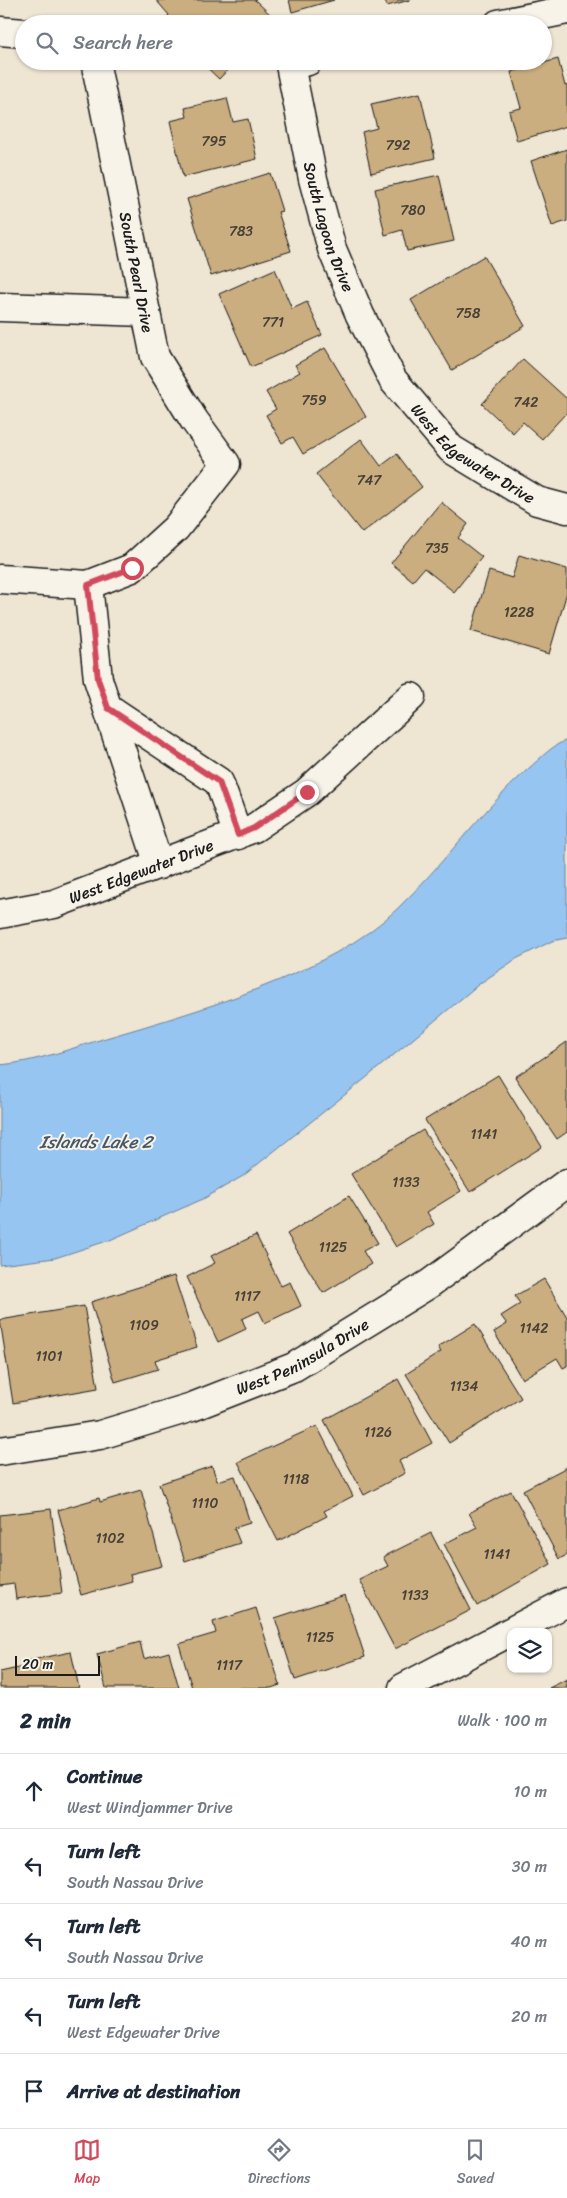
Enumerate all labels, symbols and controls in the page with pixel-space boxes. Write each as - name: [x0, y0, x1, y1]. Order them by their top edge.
- search box: [15, 15, 552, 70]
- text: Search here: [73, 26, 173, 59]
- icon: search: [33, 29, 61, 57]
- house number: 795: [201, 129, 227, 154]
- house number: 792: [386, 133, 410, 158]
- street label: South Lagoon Drive: [295, 159, 363, 297]
- house number: 780: [400, 198, 426, 223]
- street label: South Pearl Drive: [111, 209, 162, 335]
- house number: 783: [229, 219, 253, 244]
- house number: 758: [456, 301, 481, 326]
- house number: 771: [262, 310, 284, 335]
- house number: 759: [301, 388, 327, 413]
- house number: 742: [514, 390, 538, 415]
- street label: West Edgewater Drive: [403, 397, 541, 512]
- house number: 747: [357, 468, 382, 493]
- house number: 735: [425, 536, 450, 561]
- route start: [121, 557, 144, 580]
- house number: 1228: [504, 600, 535, 625]
- route end: [296, 781, 319, 804]
- street label: West Edgewater Drive: [65, 831, 218, 912]
- house number: 1141: [471, 1122, 497, 1147]
- water label: Islands Lake 2: [39, 1126, 155, 1158]
- house number: 1133: [392, 1170, 420, 1195]
- house number: 1125: [319, 1235, 348, 1260]
- house number: 1117: [234, 1284, 261, 1309]
- street label: West Peninsula Drive: [231, 1310, 375, 1404]
- house number: 1109: [129, 1313, 159, 1338]
- house number: 1142: [520, 1316, 548, 1341]
- house number: 1101: [36, 1344, 62, 1369]
- house number: 1134: [450, 1374, 478, 1399]
- house number: 1126: [364, 1420, 392, 1445]
- house number: 1118: [283, 1467, 310, 1492]
- house number: 1110: [192, 1491, 219, 1516]
- house number: 1102: [96, 1526, 124, 1551]
- house number: 1141: [484, 1542, 510, 1567]
- house number: 1133: [401, 1583, 429, 1608]
- house number: 1125: [306, 1625, 335, 1650]
- map controls: [507, 1628, 552, 1673]
- button: layers: [507, 1628, 552, 1673]
- text: 20 m: [22, 1652, 53, 1677]
- scale bar: [15, 1653, 100, 1676]
- house number: 1117: [216, 1653, 243, 1678]
- text: 2 min: [20, 1702, 71, 1740]
- text: Walk · 100 m: [457, 1706, 547, 1735]
- text: Continue: [67, 1760, 143, 1793]
- icon: ahead: [20, 1777, 48, 1805]
- text: 10 m: [514, 1777, 547, 1806]
- text: West Windjammer Drive: [67, 1793, 233, 1822]
- text: Turn left: [67, 1835, 140, 1868]
- icon: left: [20, 1852, 48, 1880]
- text: 30 m: [512, 1852, 547, 1881]
- text: South Nassau Drive: [67, 1868, 203, 1897]
- text: Turn left: [67, 1910, 140, 1943]
- icon: left: [20, 1927, 48, 1955]
- text: 40 m: [510, 1927, 547, 1956]
- text: South Nassau Drive: [67, 1943, 203, 1972]
- text: Turn left: [67, 1985, 140, 2018]
- icon: left: [20, 2002, 48, 2030]
- text: 20 m: [511, 2002, 547, 2031]
- text: West Edgewater Drive: [67, 2018, 220, 2047]
- text: Arrive at destination: [67, 2075, 240, 2108]
- icon: arrive: [20, 2077, 48, 2105]
- tab: Map: [73, 2136, 101, 2191]
- tab: Directions: [248, 2136, 310, 2191]
- tab: Saved: [457, 2136, 494, 2191]

